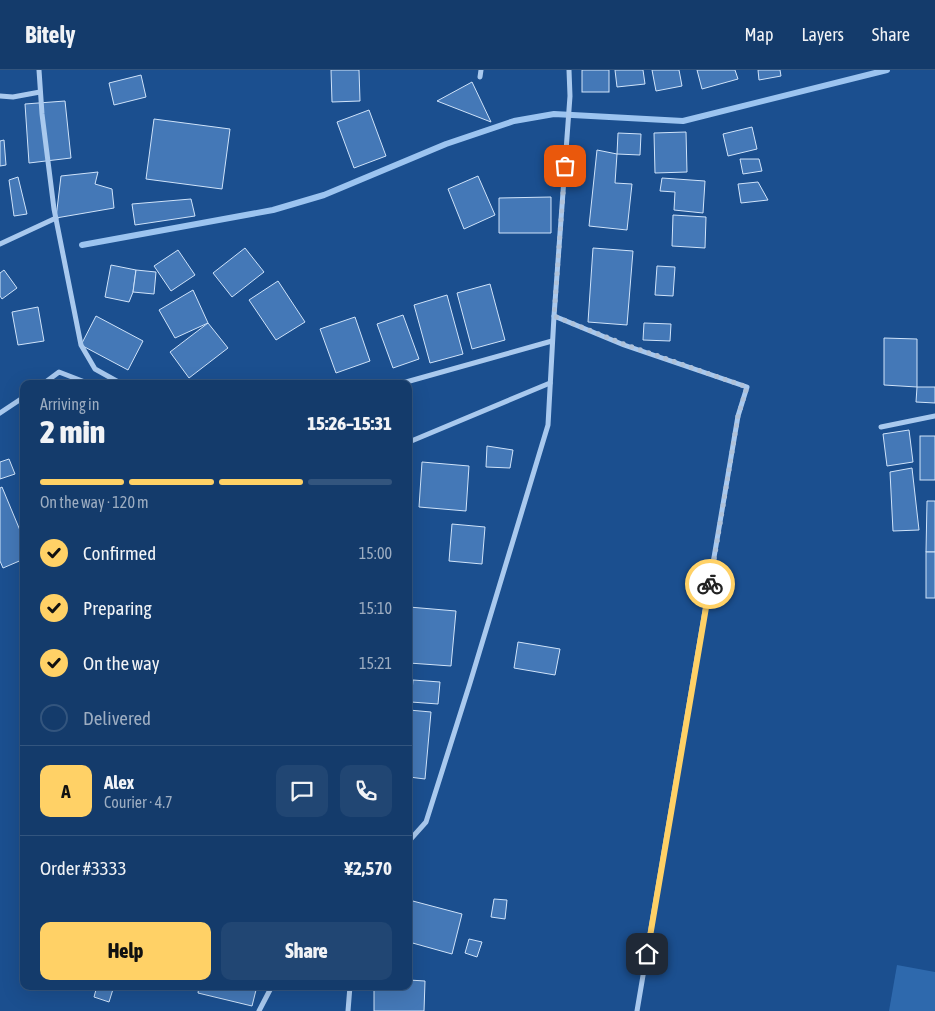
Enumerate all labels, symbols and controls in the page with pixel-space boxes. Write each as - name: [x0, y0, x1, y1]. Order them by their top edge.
- text: Bitely: [25, 21, 75, 48]
- text: Map: [744, 24, 773, 45]
- text: Layers: [801, 24, 844, 45]
- text: Share: [872, 24, 910, 45]
- pin: [544, 145, 586, 187]
- icon: bag: [551, 152, 579, 180]
- text: Arriving in: [40, 395, 100, 413]
- text: 15:26–15:31: [307, 412, 392, 434]
- text: 2 min: [40, 413, 105, 450]
- text: On the way · 120 m: [40, 493, 149, 511]
- icon: check: [40, 539, 68, 567]
- text: Confirmed: [83, 542, 156, 564]
- text: 15:00: [359, 544, 392, 562]
- courier: [685, 559, 735, 609]
- icon: bike: [696, 570, 724, 598]
- icon: check: [40, 594, 68, 622]
- text: Preparing: [83, 597, 152, 619]
- text: 15:10: [359, 599, 392, 617]
- icon: check: [40, 649, 68, 677]
- text: On the way: [83, 652, 160, 674]
- text: 15:21: [359, 654, 392, 672]
- text: Delivered: [83, 707, 151, 729]
- button: chat: [276, 765, 328, 817]
- button: phone: [340, 765, 392, 817]
- text: Alex: [104, 771, 134, 793]
- text: A: [61, 780, 71, 802]
- text: Courier · 4.7: [104, 793, 173, 811]
- text: Order #3333: [40, 857, 127, 879]
- text: ¥2,570: [344, 857, 392, 879]
- button: Help: [40, 922, 211, 980]
- button: Share: [221, 922, 392, 980]
- pin: [626, 933, 668, 975]
- icon: home: [633, 940, 661, 968]

